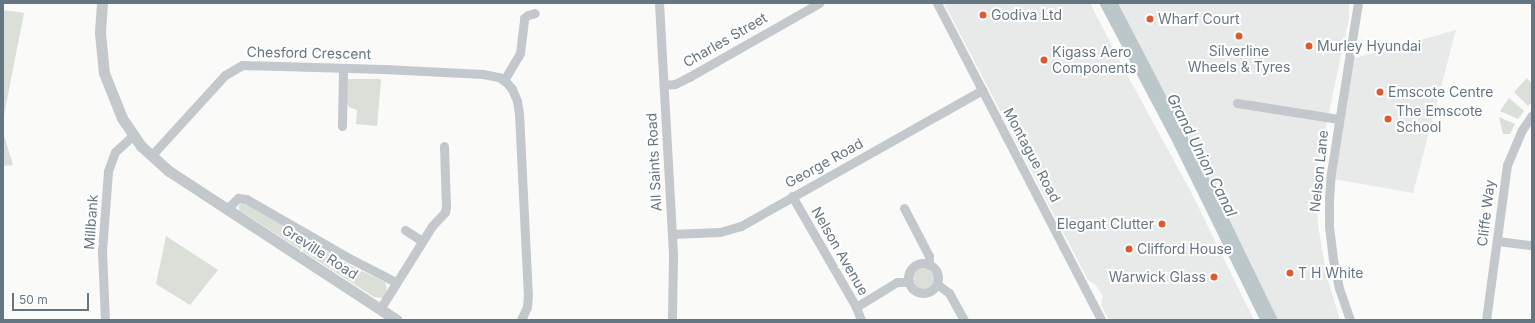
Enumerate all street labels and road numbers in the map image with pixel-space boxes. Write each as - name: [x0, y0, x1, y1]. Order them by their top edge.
- street label: Charles Street: [680, 9, 770, 71]
- street label: Chesford Crescent: [247, 44, 371, 62]
- street label: Montague Road: [1000, 105, 1064, 205]
- street label: All Saints Road: [643, 112, 665, 212]
- street label: Nelson Lane: [1306, 129, 1332, 213]
- street label: George Road: [782, 135, 866, 191]
- street label: Cliffe Way: [1474, 179, 1498, 247]
- street label: Millbank: [81, 194, 101, 250]
- street label: Nelson Avenue: [808, 204, 872, 298]
- street label: Greville Road: [279, 221, 361, 283]

